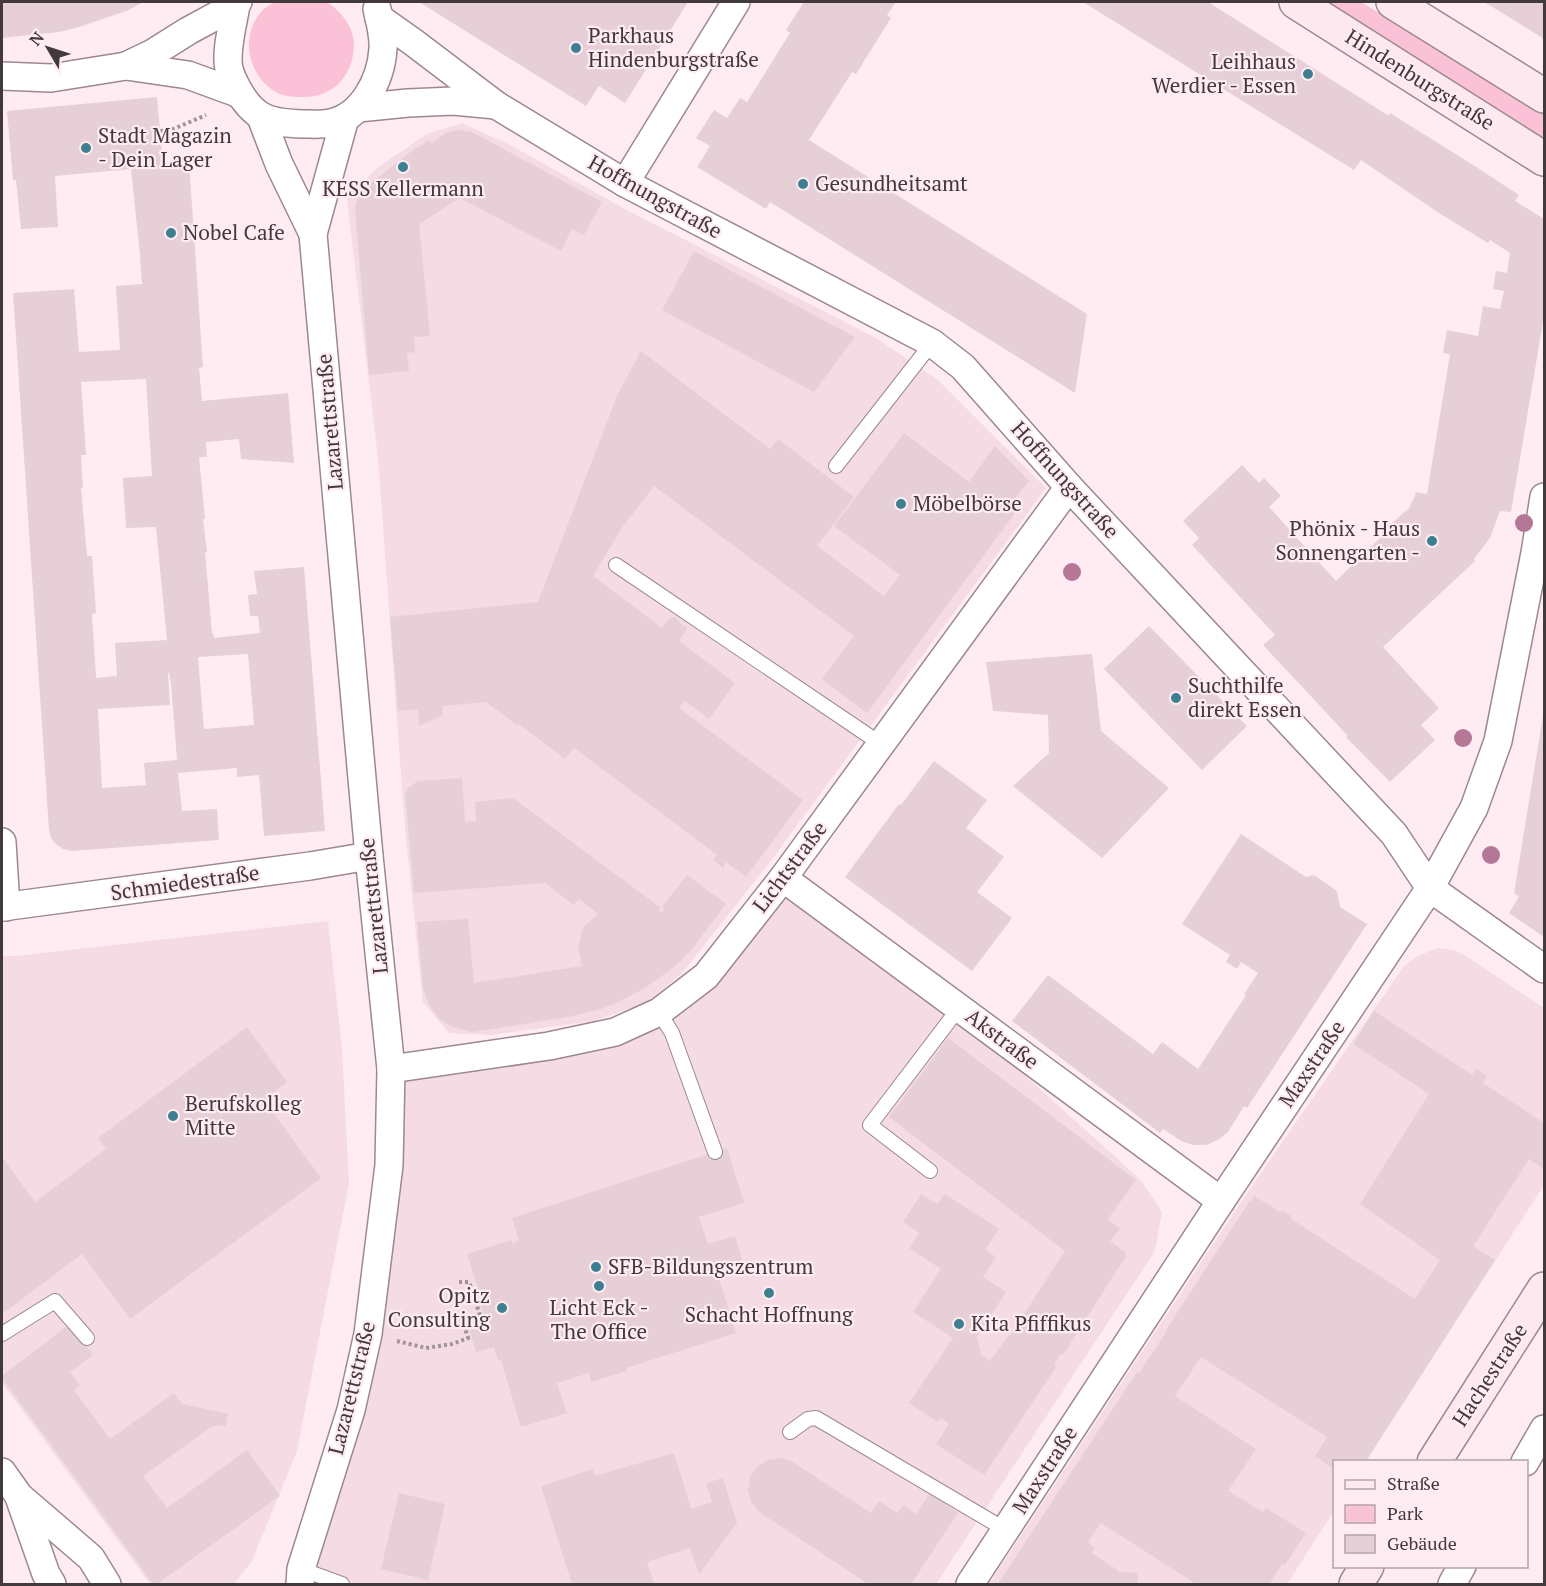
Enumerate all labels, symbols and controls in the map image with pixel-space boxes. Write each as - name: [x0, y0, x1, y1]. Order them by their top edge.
- north arrow: [18, 18, 78, 78]
- place label: Parkhaus Hindenburgstraße: [588, 21, 759, 73]
- street label: Hindenburgstraße: [1341, 22, 1500, 136]
- text: N: [24, 27, 49, 50]
- marker: Parkhaus Hindenburgstraße: [569, 41, 583, 55]
- place label: Leihhaus Werdier - Essen: [1152, 47, 1297, 99]
- marker: Leihhaus Werdier - Essen: [1301, 67, 1315, 81]
- place label: Stadt Magazin - Dein Lager: [98, 121, 232, 173]
- marker: Stadt Magazin - Dein Lager: [79, 141, 93, 155]
- street label: Hoffnungstraße: [584, 148, 727, 244]
- marker: KESS Kellermann: [396, 160, 410, 174]
- place label: Gesundheitsamt: [815, 169, 968, 197]
- place label: KESS Kellermann: [322, 174, 484, 202]
- marker: Gesundheitsamt: [796, 177, 810, 191]
- place label: Nobel Cafe: [183, 218, 285, 246]
- marker: Nobel Cafe: [164, 226, 178, 240]
- street label: Lazarettstraße: [309, 353, 349, 491]
- street label: Hoffnungstraße: [1006, 415, 1126, 544]
- place label: Möbelbörse: [913, 489, 1022, 517]
- marker: Möbelbörse: [894, 497, 908, 511]
- place label: Phönix - Haus Sonnengarten -: [1275, 514, 1420, 566]
- marker: Phönix - Haus Sonnengarten -: [1425, 534, 1439, 548]
- place label: Suchthilfe direkt Essen: [1188, 671, 1302, 723]
- marker: Suchthilfe direkt Essen: [1169, 691, 1183, 705]
- street label: Lichtstraße: [746, 815, 833, 918]
- street label: Lazarettstraße: [352, 837, 394, 976]
- street label: Schmiedestraße: [109, 858, 261, 906]
- street label: Akstraße: [960, 1002, 1045, 1075]
- street label: Maxstraße: [1272, 1014, 1351, 1112]
- place label: Berufskolleg Mitte: [185, 1089, 302, 1141]
- marker: Berufskolleg Mitte: [166, 1109, 180, 1123]
- place label: SFB-Bildungszentrum: [608, 1252, 813, 1280]
- marker: SFB-Bildungszentrum: [589, 1260, 603, 1274]
- marker: Licht Eck - The Office: [592, 1279, 606, 1293]
- place label: Opitz Consulting: [388, 1281, 491, 1333]
- marker: Schacht Hoffnung: [762, 1286, 776, 1300]
- place label: Licht Eck - The Office: [550, 1293, 648, 1345]
- place label: Schacht Hoffnung: [685, 1300, 854, 1328]
- marker: Opitz Consulting: [495, 1301, 509, 1315]
- place label: Kita Pfiffikus: [971, 1309, 1091, 1337]
- marker: Kita Pfiffikus: [952, 1317, 966, 1331]
- street label: Hachestraße: [1445, 1317, 1533, 1432]
- street label: Lazarettstraße: [321, 1318, 381, 1457]
- street label: Maxstraße: [1005, 1420, 1083, 1519]
- legend: [1333, 1460, 1528, 1568]
- text: Straße: [1387, 1471, 1440, 1495]
- text: Park: [1387, 1501, 1424, 1525]
- text: Gebäude: [1387, 1531, 1457, 1555]

